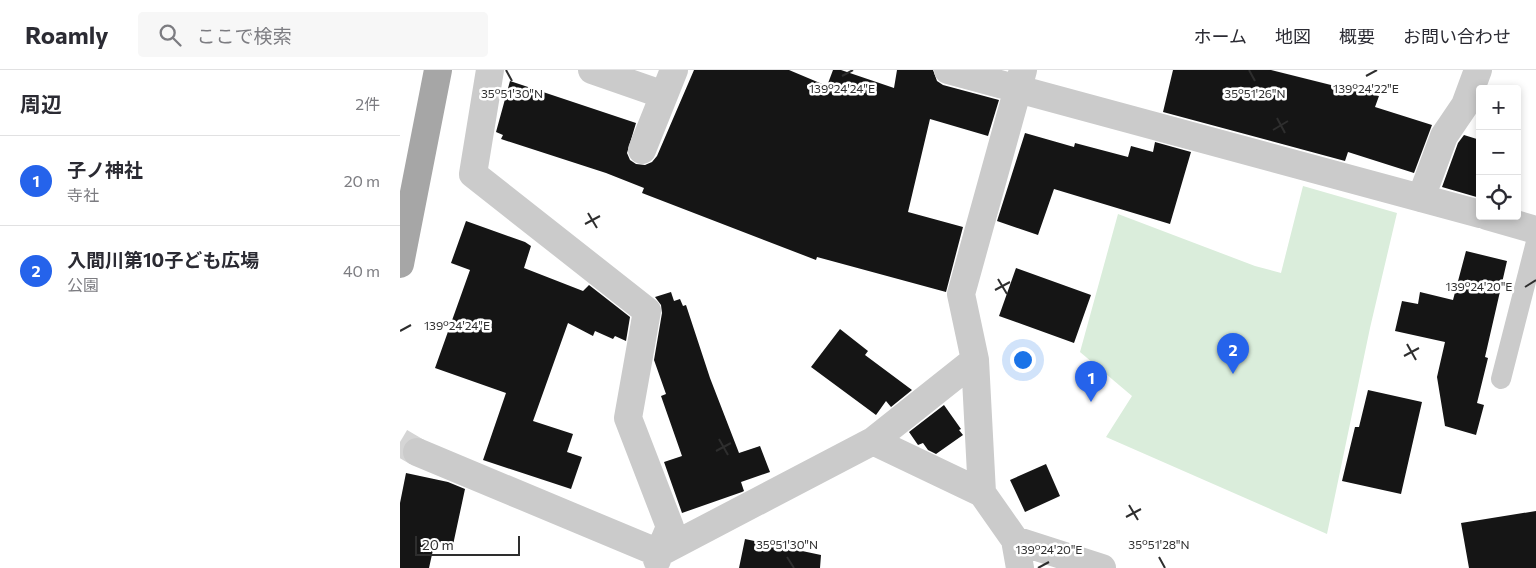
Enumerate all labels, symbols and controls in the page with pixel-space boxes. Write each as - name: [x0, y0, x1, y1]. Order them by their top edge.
- search box: [138, 12, 488, 57]
- text: Roamly: [25, 20, 108, 49]
- icon: search: [156, 21, 184, 49]
- text: ここで検索: [196, 24, 291, 47]
- text: ホーム: [1194, 25, 1247, 47]
- text: 地図: [1275, 25, 1311, 47]
- text: 概要: [1339, 25, 1375, 47]
- text: お問い合わせ: [1403, 25, 1511, 47]
- text: 139°24'24"E: [809, 81, 875, 95]
- text: 139°24'22"E: [1333, 81, 1399, 95]
- map controls: [1476, 85, 1521, 220]
- button: +: [1476, 85, 1521, 130]
- text: 35°51'30"N: [481, 86, 543, 100]
- text: 35°51'26"N: [1224, 86, 1286, 100]
- text: 周辺: [20, 91, 62, 116]
- text: 2件: [355, 94, 380, 113]
- button: −: [1476, 130, 1521, 175]
- text: 子ノ神社: [67, 158, 143, 181]
- text: 1: [32, 171, 40, 190]
- text: 20 m: [344, 171, 380, 190]
- button: locate: [1476, 175, 1521, 220]
- text: 寺社: [67, 185, 99, 204]
- text: 入間川第10子ども広場: [67, 248, 259, 271]
- text: 2: [31, 261, 41, 280]
- text: 40 m: [343, 261, 380, 280]
- text: 公園: [67, 275, 99, 294]
- text: 139°24'20"E: [1446, 279, 1513, 293]
- text: 139°24'24"E: [424, 318, 490, 332]
- pin: 2: [1217, 333, 1249, 374]
- your location: [1010, 347, 1036, 373]
- pin: 1: [1075, 361, 1107, 402]
- scale bar: [415, 533, 520, 556]
- text: 20 m: [422, 536, 454, 553]
- text: 35°51'30"N: [756, 537, 818, 551]
- text: 35°51'28"N: [1128, 537, 1190, 551]
- text: 139°24'20"E: [1016, 542, 1083, 556]

